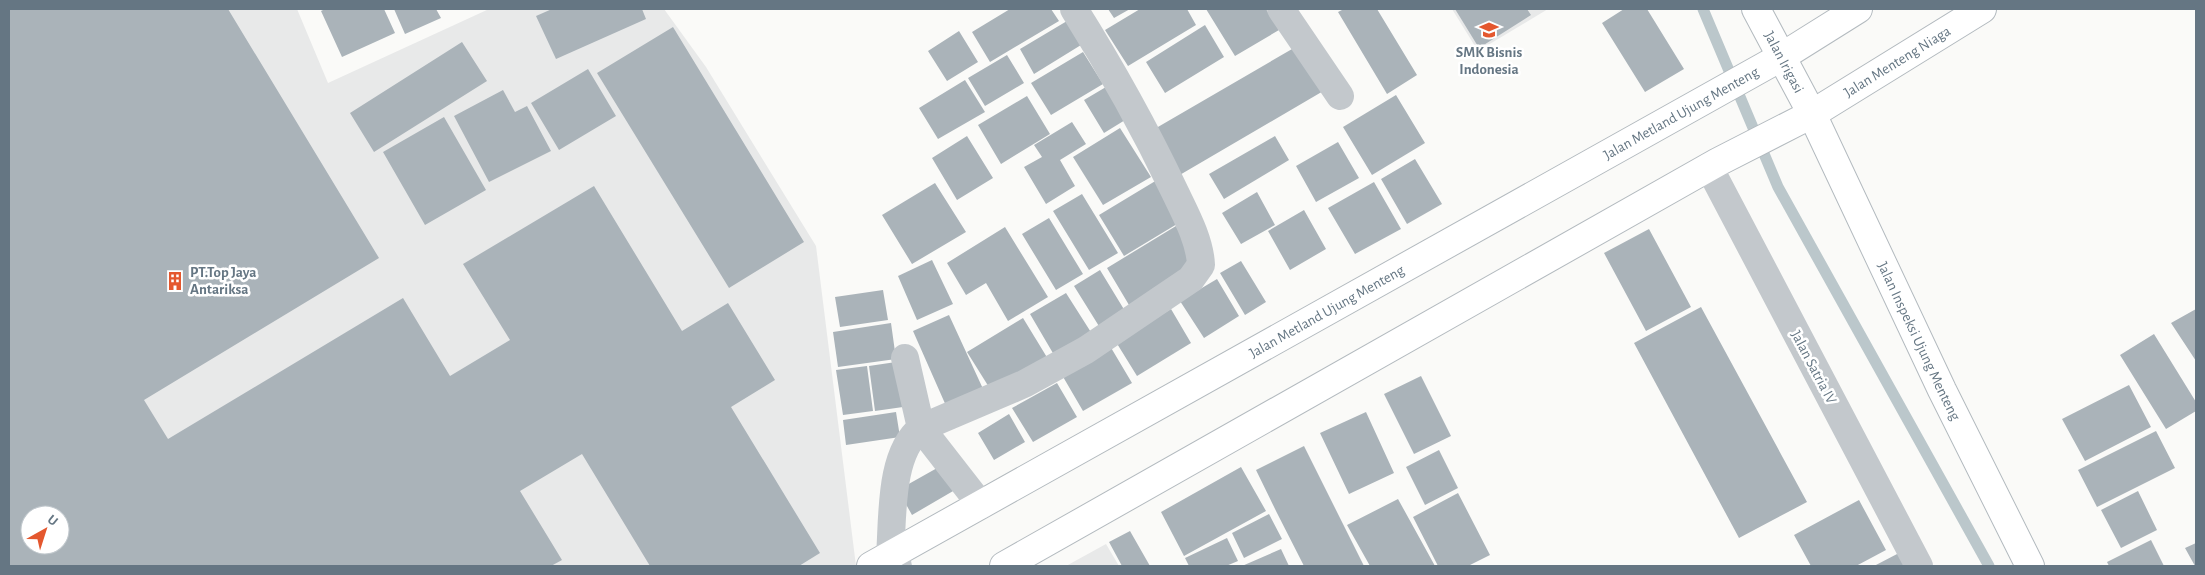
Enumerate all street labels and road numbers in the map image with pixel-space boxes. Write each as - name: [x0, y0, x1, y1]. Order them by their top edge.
- street label: Jalan Menteng Niaga: [1841, 23, 1953, 100]
- street label: Jalan Irigasi: [1761, 29, 1806, 96]
- street label: Jalan Metland Ujung Menteng: [1601, 64, 1762, 163]
- street label: Jalan Inspeksi Ujung Menteng: [1875, 260, 1963, 423]
- street label: Jalan Metland Ujung Menteng: [1247, 262, 1407, 361]
- street label: Jalan Satria IV: [1788, 328, 1839, 407]

